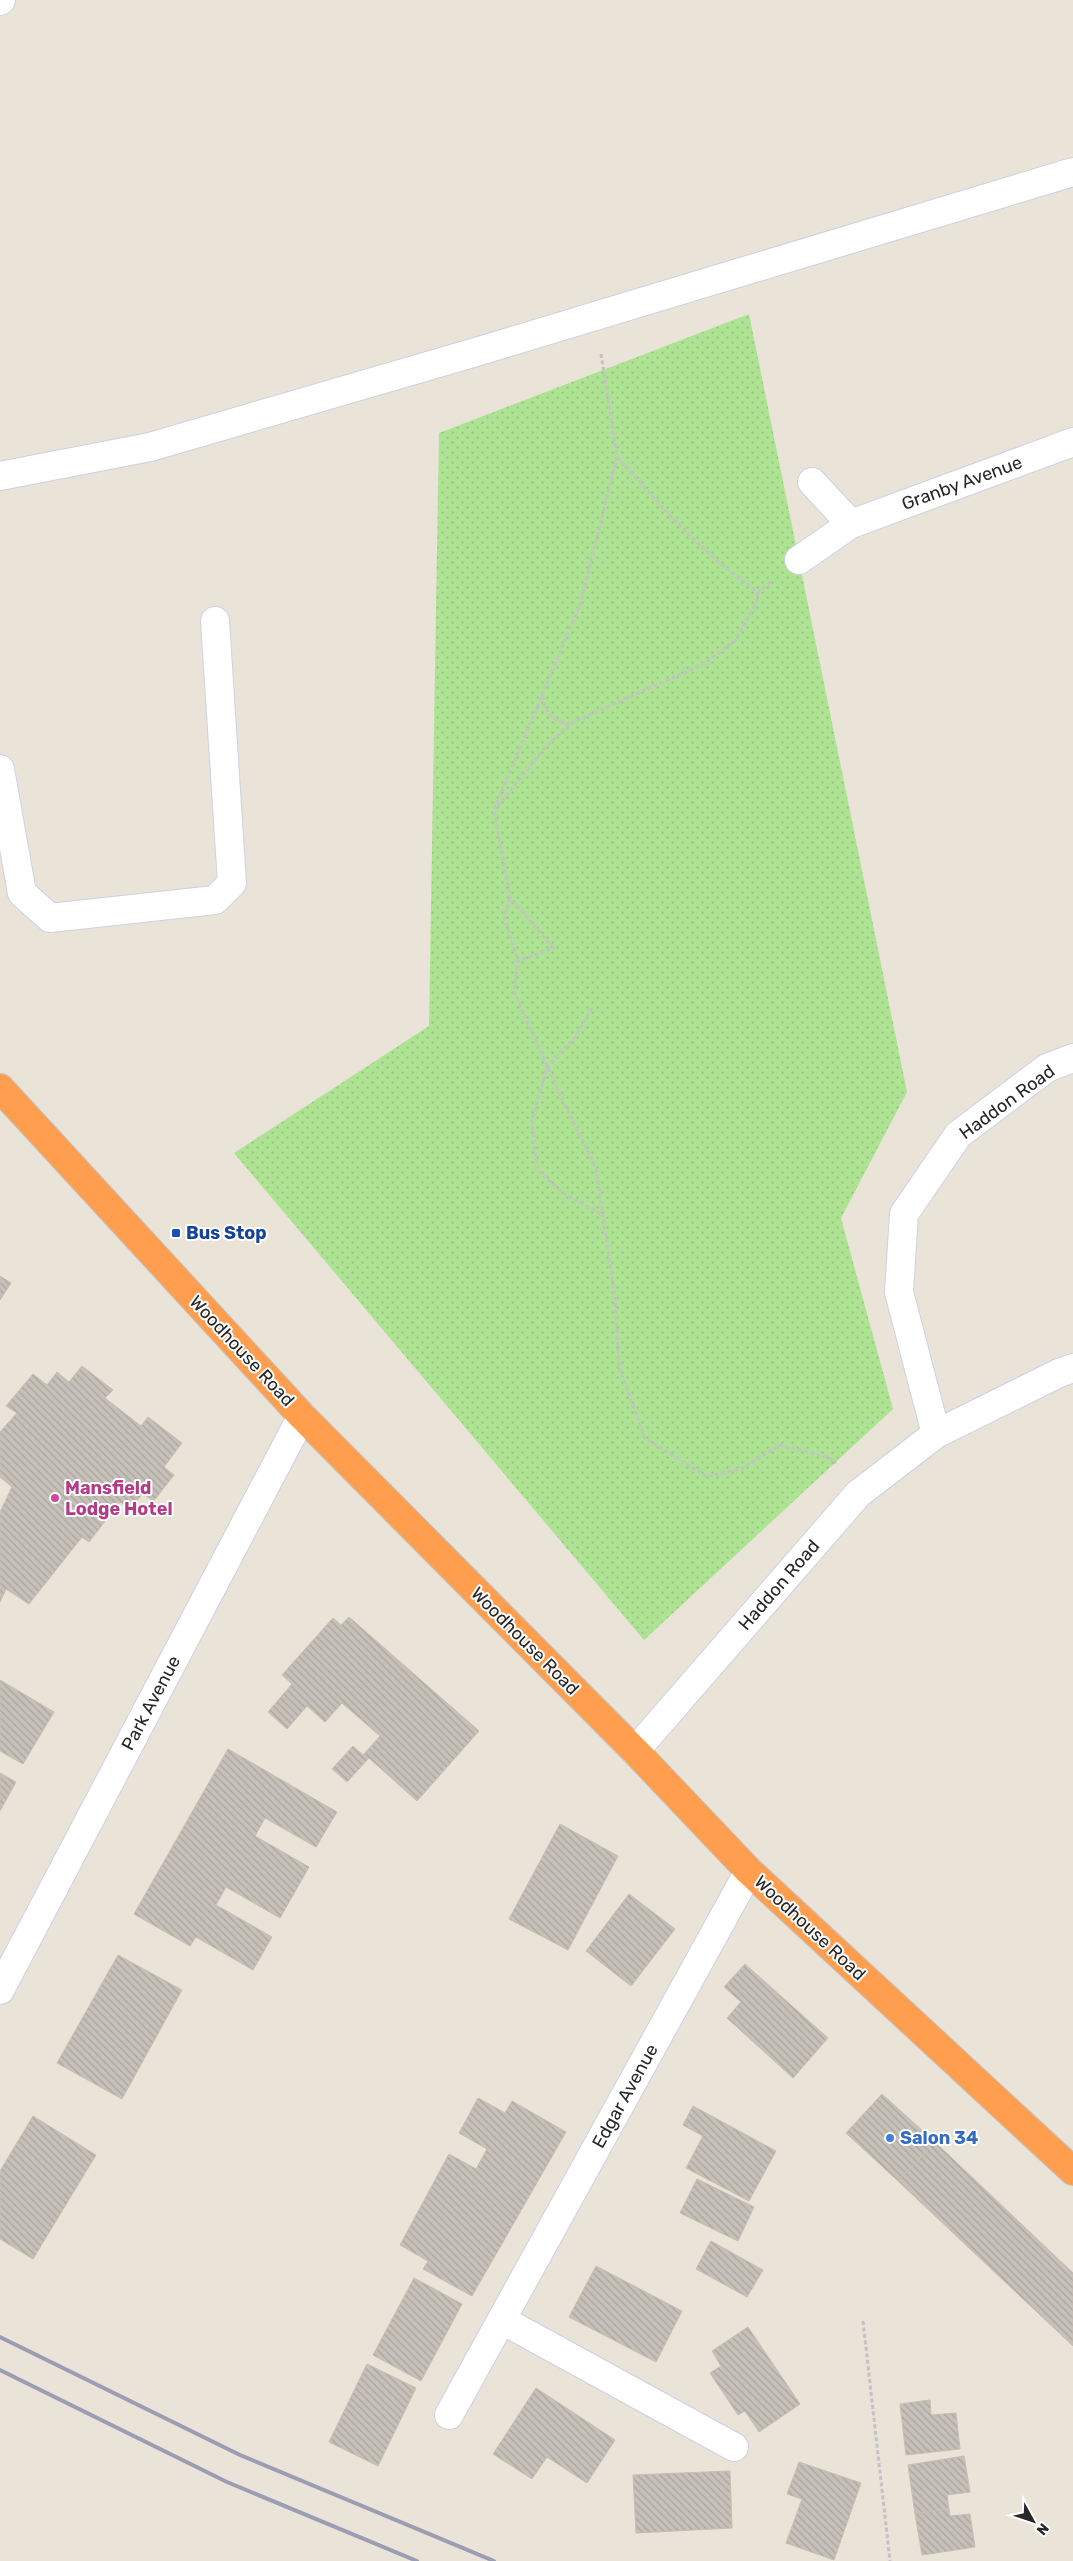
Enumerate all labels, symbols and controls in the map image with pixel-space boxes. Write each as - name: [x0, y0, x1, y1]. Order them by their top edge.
- street label: Granby Avenue: [899, 451, 1025, 515]
- street label: Haddon Road: [955, 1060, 1059, 1144]
- place label: Bus Stop: [186, 1222, 267, 1244]
- marker: Bus Stop: [170, 1227, 182, 1239]
- street label: Woodhouse Road: [185, 1291, 299, 1411]
- place label: Mansfield Lodge Hotel: [65, 1477, 173, 1520]
- marker: Mansfield Lodge Hotel: [49, 1492, 61, 1504]
- street label: Haddon Road: [734, 1535, 824, 1635]
- street label: Woodhouse Road: [466, 1582, 584, 1700]
- street label: Park Avenue: [117, 1652, 185, 1754]
- street label: Woodhouse Road: [750, 1871, 870, 1985]
- street label: Edgar Avenue: [587, 2040, 663, 2152]
- place label: Salon 34: [900, 2127, 978, 2149]
- marker: Salon 34: [884, 2132, 896, 2144]
- north arrow: [1008, 2496, 1058, 2546]
- text: N: [1033, 2520, 1052, 2538]

